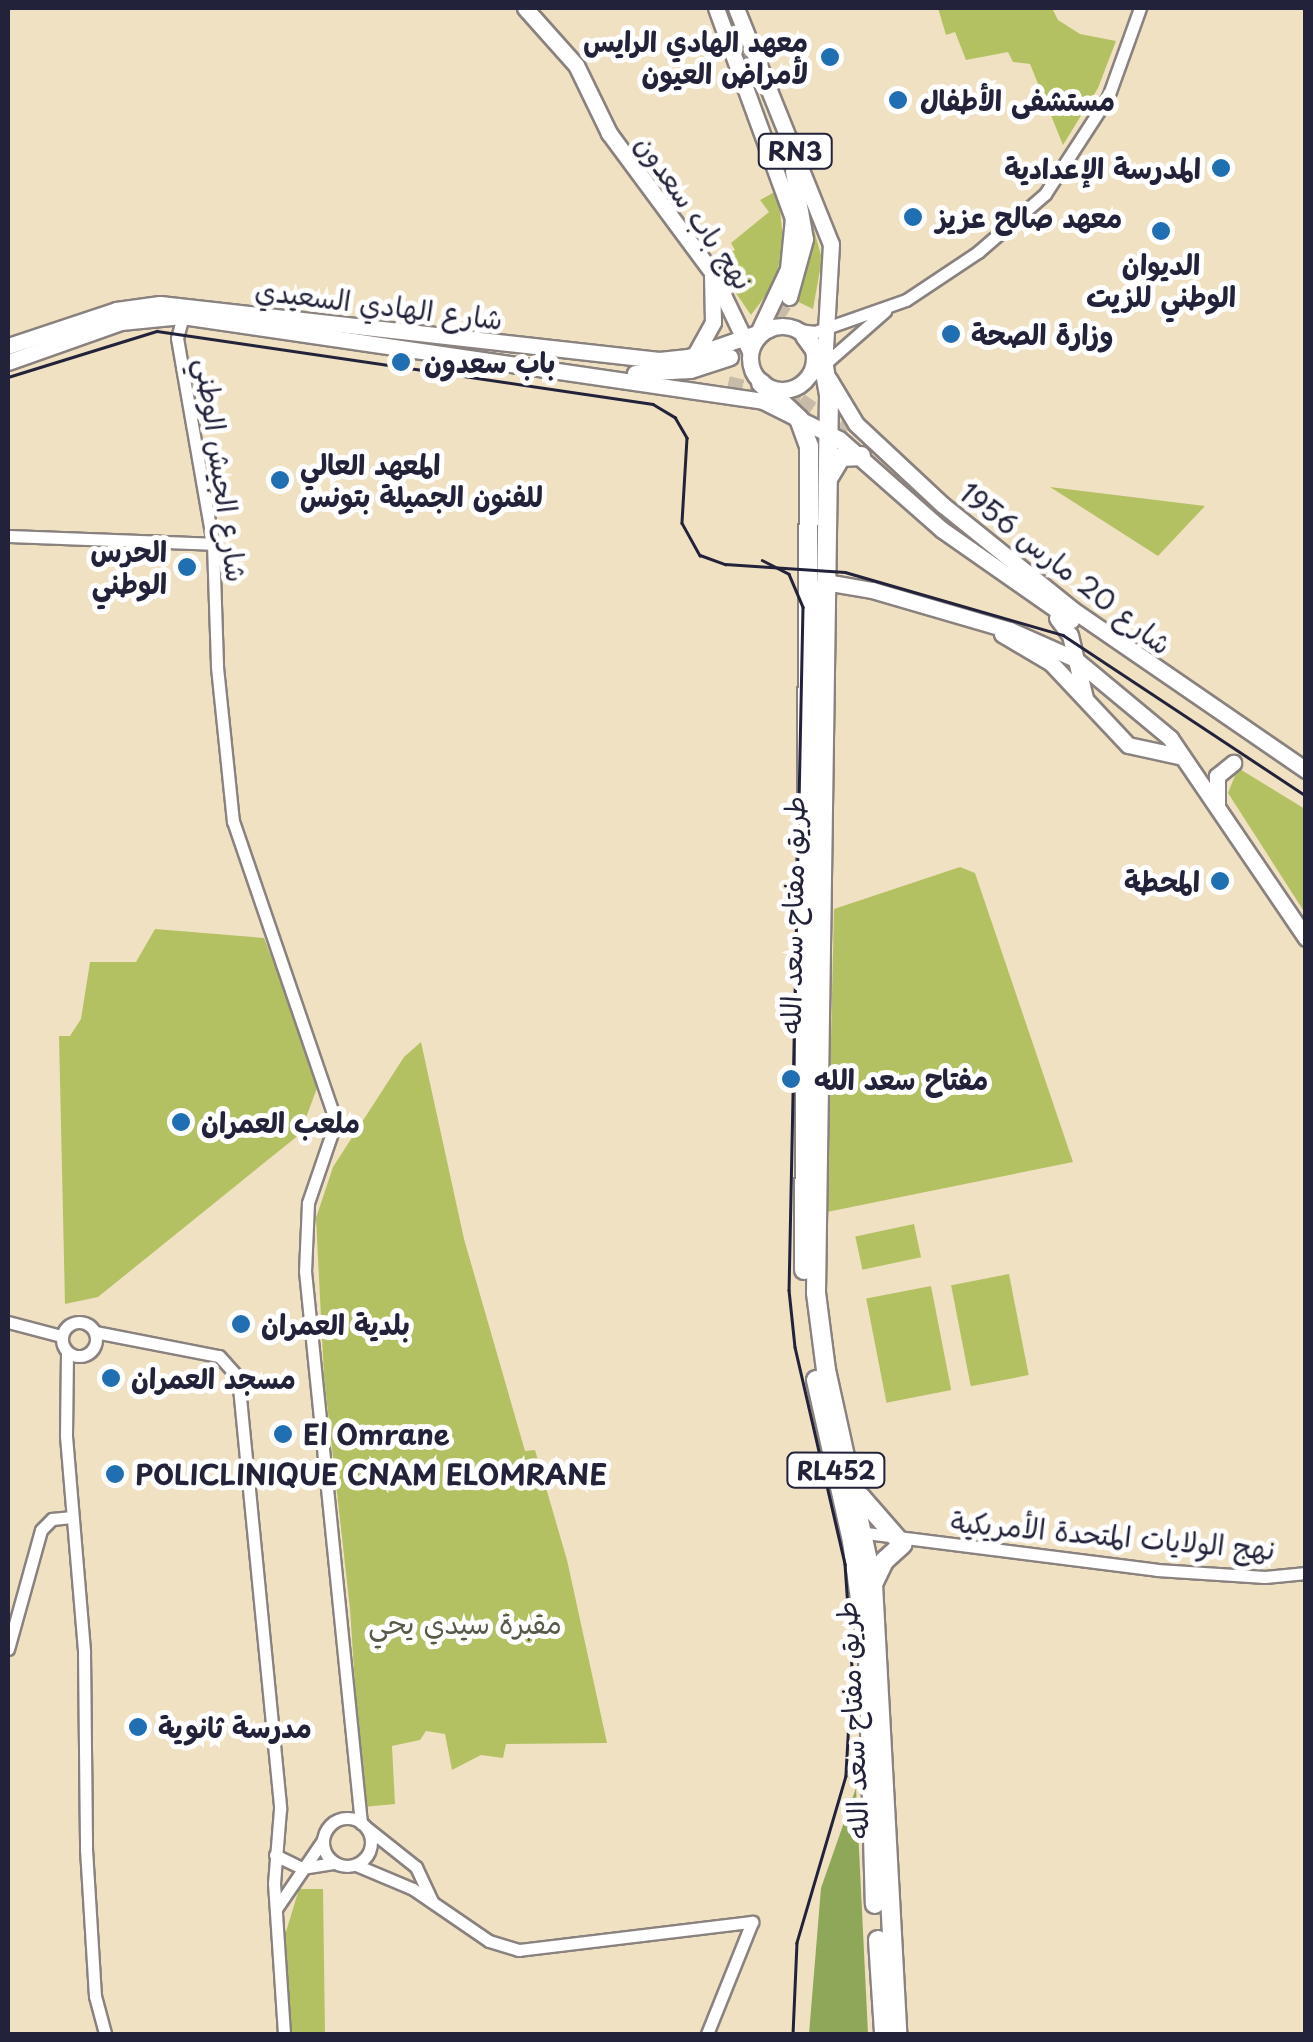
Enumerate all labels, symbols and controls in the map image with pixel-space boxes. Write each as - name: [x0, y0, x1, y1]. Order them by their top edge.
- place label: معهد الهادي الرايس لأمراض العيون: [583, 24, 808, 90]
- marker: معهد الهادي الرايس لأمراض العيون: [817, 44, 843, 70]
- place label: مستشفى الأطفال: [920, 83, 1115, 117]
- marker: مستشفى الأطفال: [885, 87, 911, 113]
- street label: نهج باب سعدون: [629, 128, 761, 296]
- road number: RN3: [758, 131, 832, 171]
- place label: المدرسة الإعدادية: [1004, 151, 1201, 185]
- marker: المدرسة الإعدادية: [1210, 157, 1232, 179]
- place label: معهد صالح عزيز: [936, 200, 1122, 234]
- marker: معهد صالح عزيز: [900, 204, 926, 230]
- marker: الديوان الوطني للزيت: [1150, 220, 1172, 242]
- place label: الديوان الوطني للزيت: [1086, 247, 1236, 313]
- street label: شارع الهادي السعيدي: [253, 272, 505, 336]
- place label: وزارة الصحة: [971, 317, 1114, 351]
- marker: وزارة الصحة: [940, 323, 962, 345]
- place label: باب سعدون: [424, 345, 555, 379]
- marker: باب سعدون: [388, 349, 414, 375]
- street label: شارع الجيش الوطني: [190, 356, 254, 584]
- place label: المعهد العالي للفنون الجميلة بتونس: [300, 447, 543, 513]
- marker: المعهد العالي للفنون الجميلة بتونس: [269, 469, 291, 491]
- street label: شارع 20 مارس 1956: [954, 475, 1178, 661]
- place label: الحرس الوطني: [90, 534, 167, 600]
- marker: الحرس الوطني: [176, 556, 198, 578]
- street label: طريق مفتاح سعد الله: [773, 796, 811, 1034]
- place label: المحطة: [1124, 864, 1200, 898]
- marker: المحطة: [1209, 870, 1231, 892]
- place label: مفتاح سعد الله: [814, 1062, 988, 1096]
- marker: مفتاح سعد الله: [778, 1066, 804, 1092]
- place label: ملعب العمران: [201, 1105, 360, 1139]
- marker: ملعب العمران: [170, 1111, 192, 1133]
- place label: بلدية العمران: [261, 1307, 410, 1341]
- marker: بلدية العمران: [230, 1313, 252, 1335]
- place label: مسجد العمران: [131, 1361, 296, 1395]
- marker: مسجد العمران: [100, 1367, 122, 1389]
- place label: El Omrane: [303, 1417, 451, 1451]
- marker: El Omrane: [272, 1423, 294, 1445]
- road number: RL452: [786, 1450, 886, 1490]
- place label: POLICLINIQUE CNAM ELOMRANE: [135, 1457, 606, 1491]
- marker: POLICLINIQUE CNAM ELOMRANE: [104, 1463, 126, 1485]
- street label: نهج الولايات المتحدة الأمريكية: [949, 1504, 1277, 1566]
- street label: طريق مفتاح سعد الله: [829, 1600, 875, 1840]
- park label: مقبرة سيدي يحي: [368, 1606, 562, 1640]
- place label: مدرسة ثانوية: [158, 1710, 312, 1744]
- marker: مدرسة ثانوية: [127, 1716, 149, 1738]

